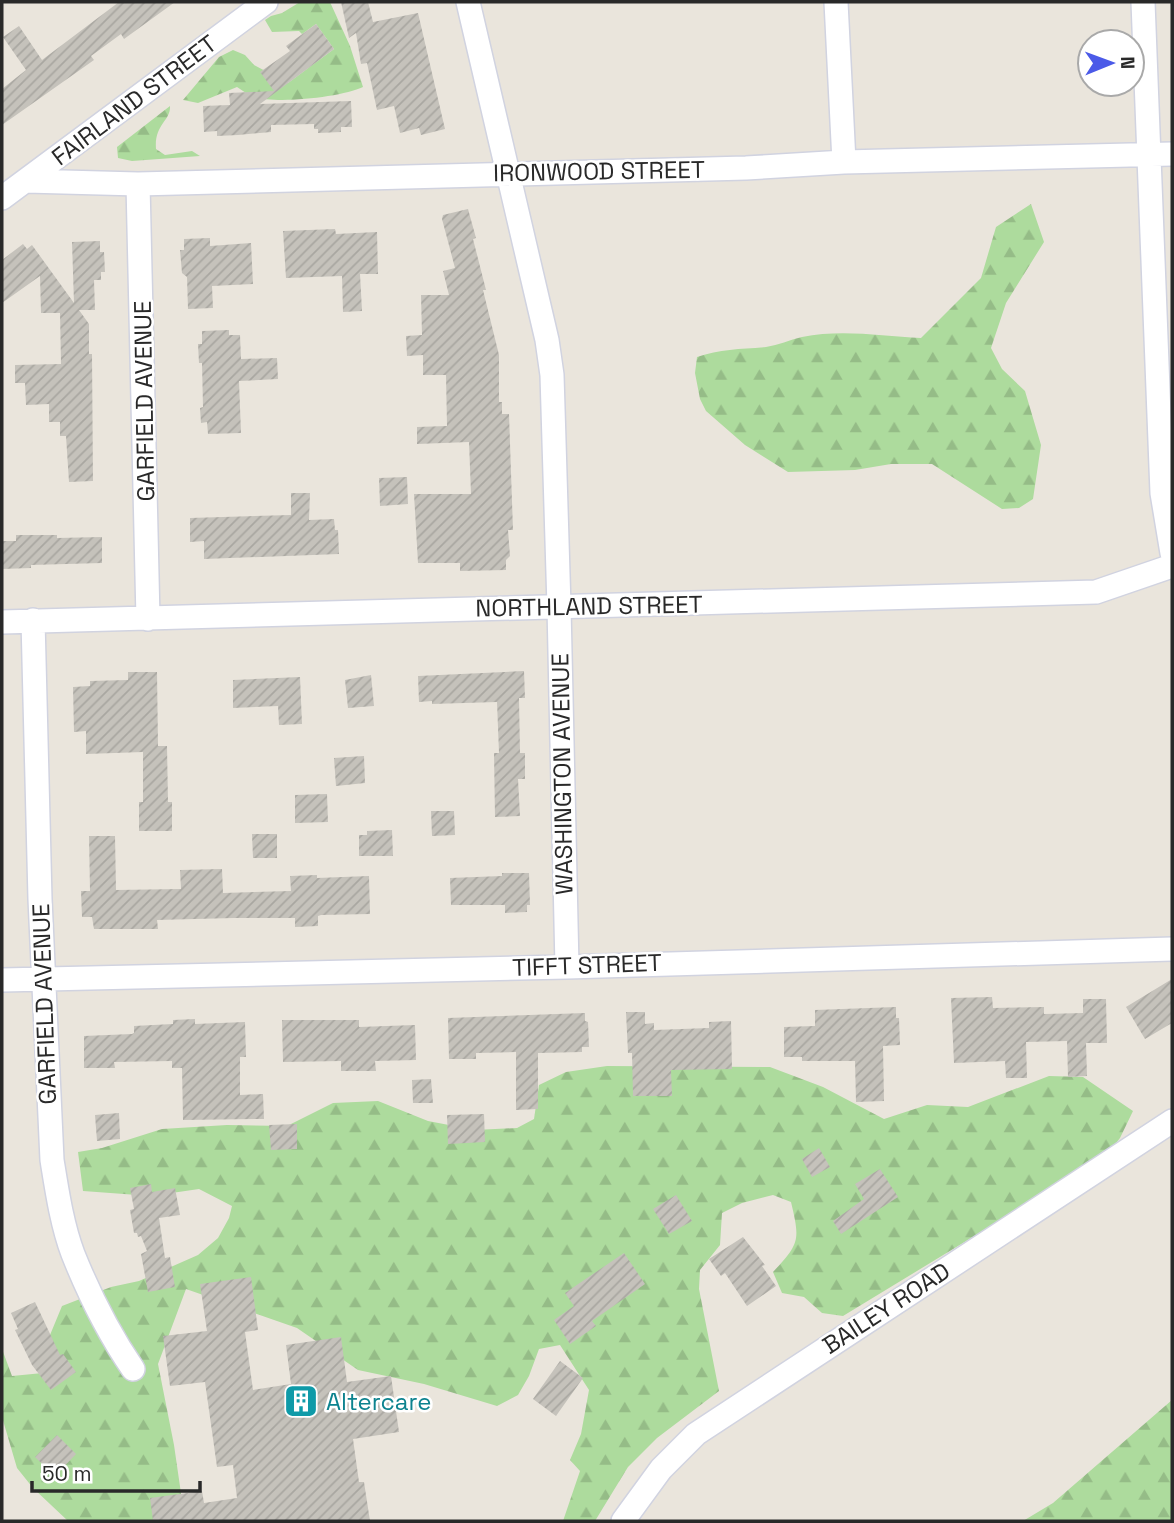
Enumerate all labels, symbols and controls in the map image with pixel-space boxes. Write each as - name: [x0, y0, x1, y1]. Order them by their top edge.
- street label: FAIRLAND STREET: [45, 28, 223, 172]
- north arrow: [1076, 28, 1146, 98]
- text: N: [1115, 56, 1140, 69]
- street label: IRONWOOD STREET: [493, 154, 705, 188]
- street label: GARFIELD AVENUE: [127, 300, 161, 502]
- street label: NORTHLAND STREET: [475, 589, 703, 623]
- street label: WASHINGTON AVENUE: [544, 653, 580, 895]
- street label: GARFIELD AVENUE: [25, 903, 63, 1105]
- street label: TIFFT STREET: [512, 947, 662, 983]
- street label: BAILEY ROAD: [816, 1255, 956, 1361]
- building icon: Altercare: [282, 1382, 320, 1420]
- place label: Altercare: [326, 1386, 431, 1417]
- scale bar: [32, 1450, 200, 1494]
- text: 50 m: [42, 1460, 92, 1487]

